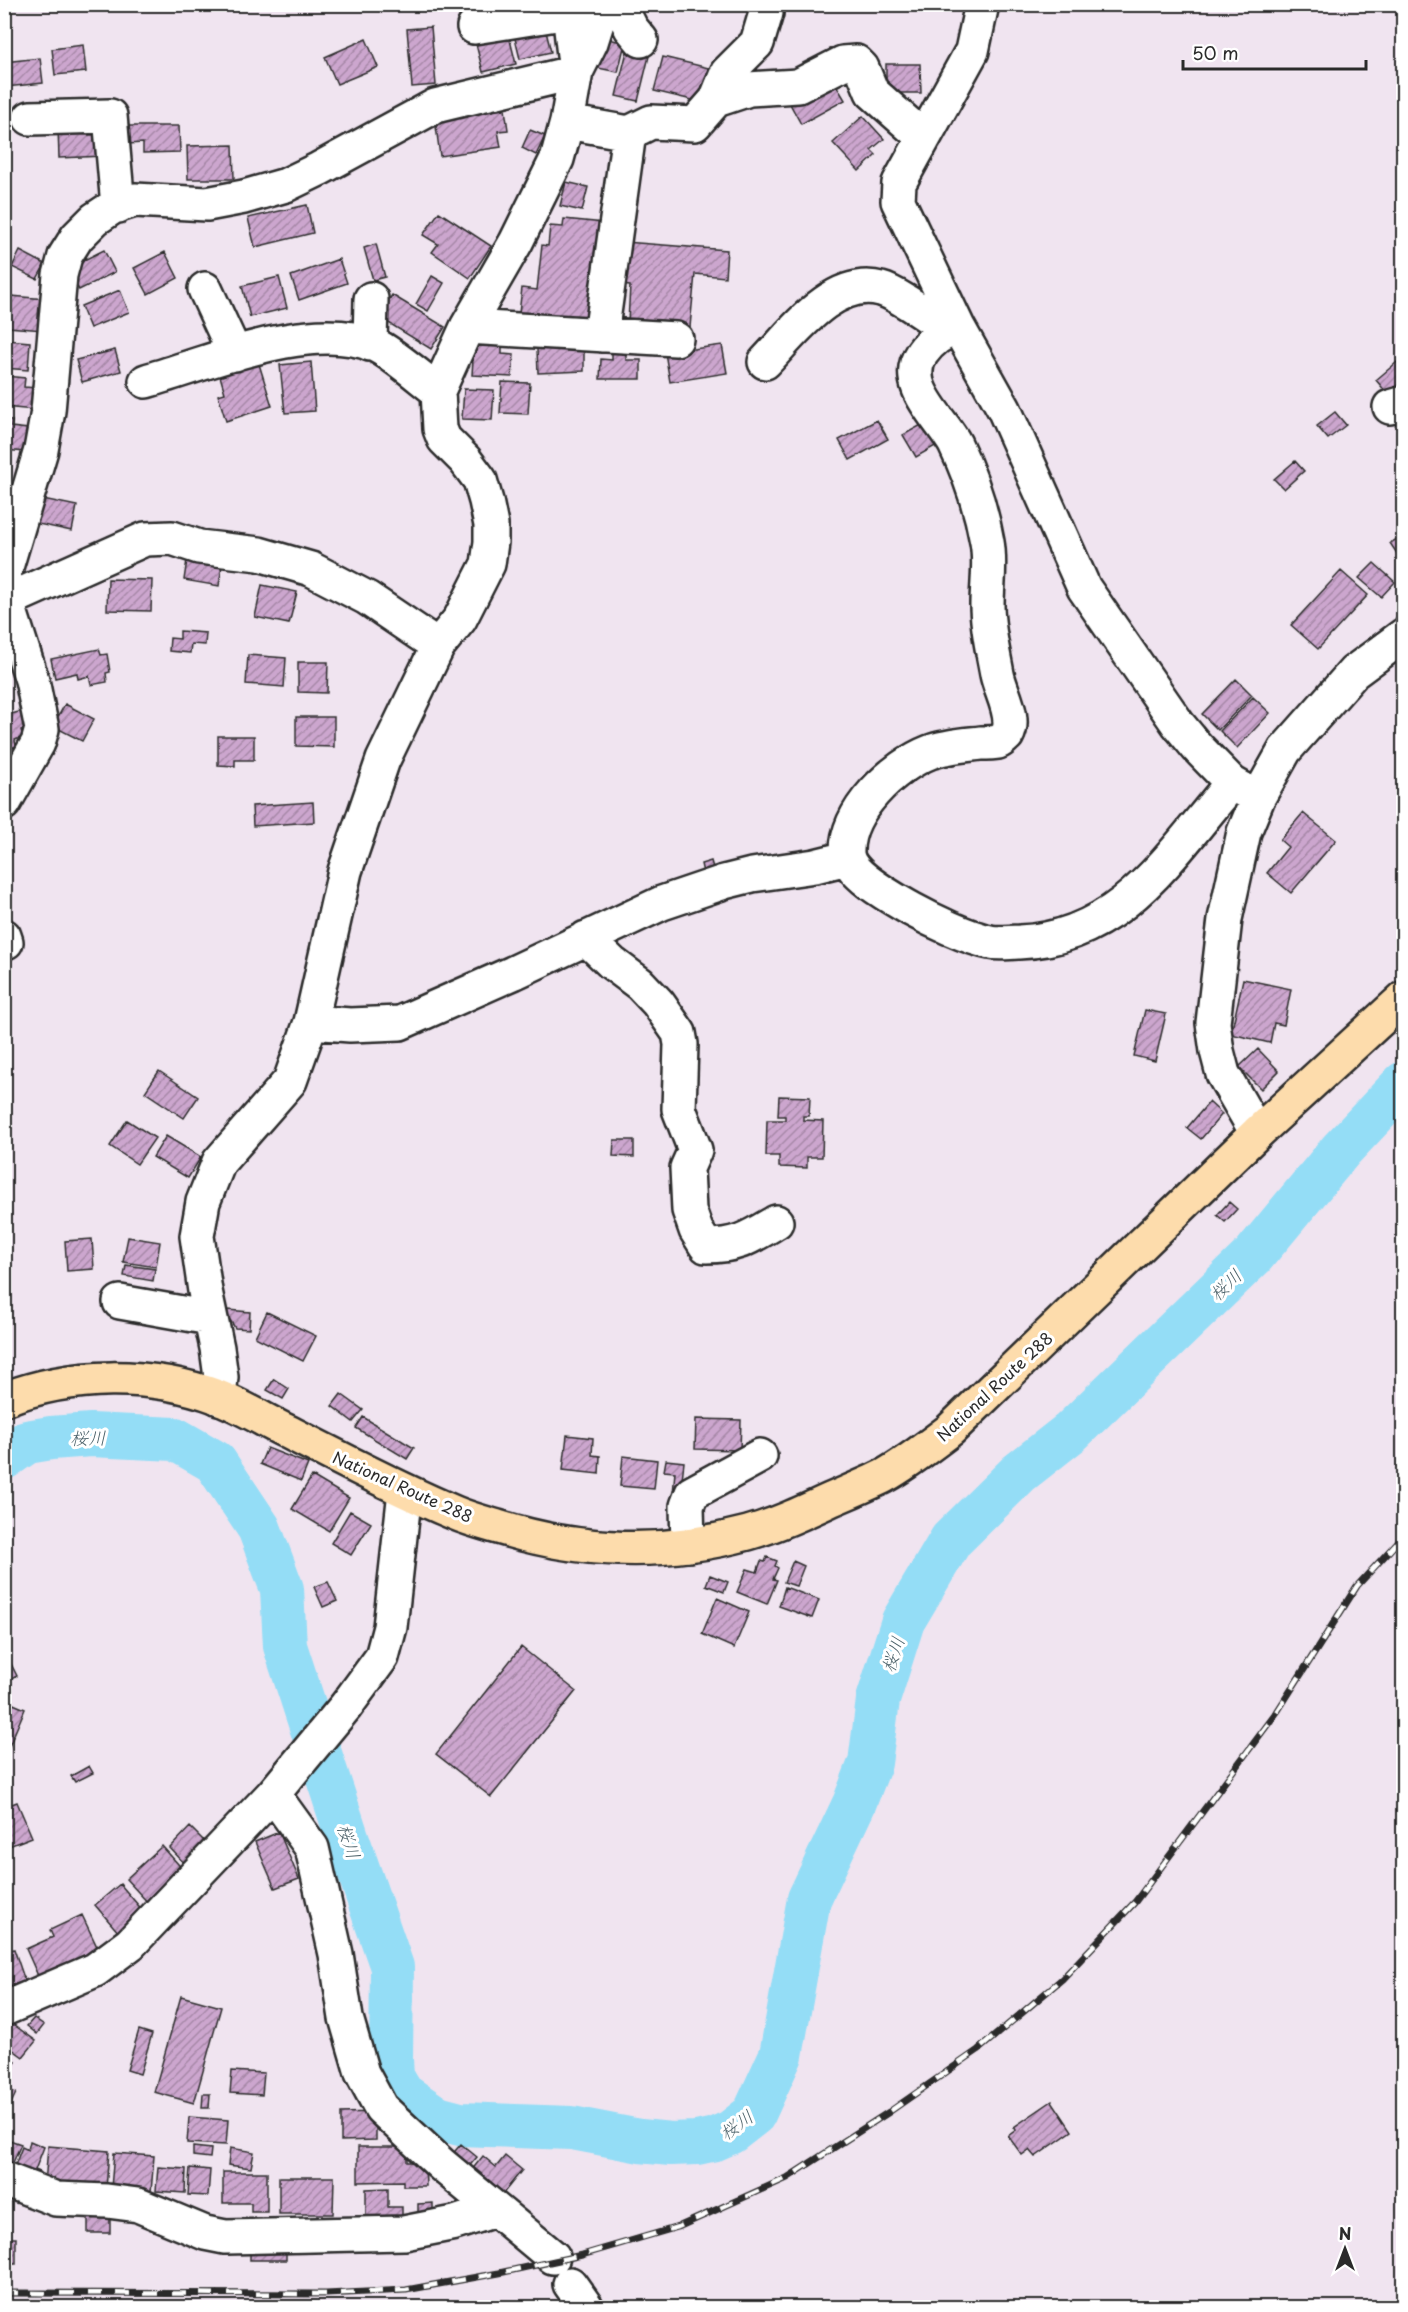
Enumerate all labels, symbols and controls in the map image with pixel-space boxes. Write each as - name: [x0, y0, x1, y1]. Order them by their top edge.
- scale bar: [1183, 33, 1366, 71]
- text: 50 m: [1192, 39, 1239, 66]
- water label: 桜川: [1203, 1262, 1247, 1306]
- street label: National Route 288: [931, 1326, 1057, 1446]
- water label: 桜川: [70, 1423, 106, 1451]
- street label: National Route 288: [329, 1444, 477, 1528]
- water label: 桜川: [874, 1633, 910, 1675]
- water label: 桜川: [332, 1820, 368, 1862]
- water label: 桜川: [714, 2102, 758, 2146]
- north arrow: [1315, 2219, 1375, 2279]
- text: N: [1339, 2221, 1351, 2245]

